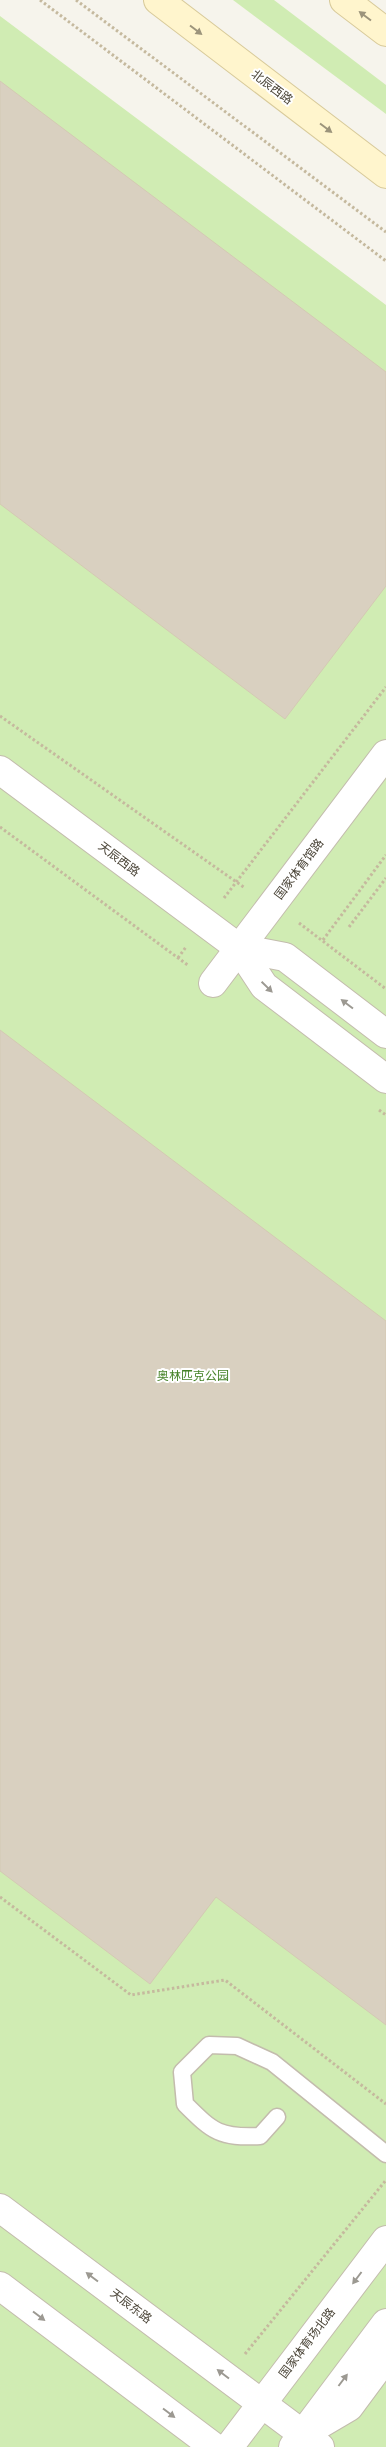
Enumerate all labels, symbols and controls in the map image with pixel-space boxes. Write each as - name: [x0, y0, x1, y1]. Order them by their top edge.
- one-way arrow: [359, 11, 372, 22]
- one-way arrow: [189, 24, 202, 35]
- street label: 北辰西路: [248, 65, 297, 108]
- one-way arrow: [319, 123, 332, 133]
- street label: 国家体育馆路: [270, 835, 327, 903]
- street label: 天辰西路: [95, 837, 144, 880]
- one-way arrow: [260, 981, 272, 993]
- one-way arrow: [341, 999, 354, 1010]
- park label: 奥林匹克公园: [157, 1367, 229, 1384]
- one-way arrow: [351, 2271, 362, 2284]
- one-way arrow: [85, 2272, 99, 2282]
- street label: 天辰东路: [107, 2284, 156, 2327]
- street label: 国家体育场北路: [275, 2304, 339, 2381]
- one-way arrow: [32, 2310, 45, 2321]
- one-way arrow: [216, 2369, 230, 2379]
- one-way arrow: [338, 2373, 348, 2387]
- one-way arrow: [162, 2408, 176, 2418]

